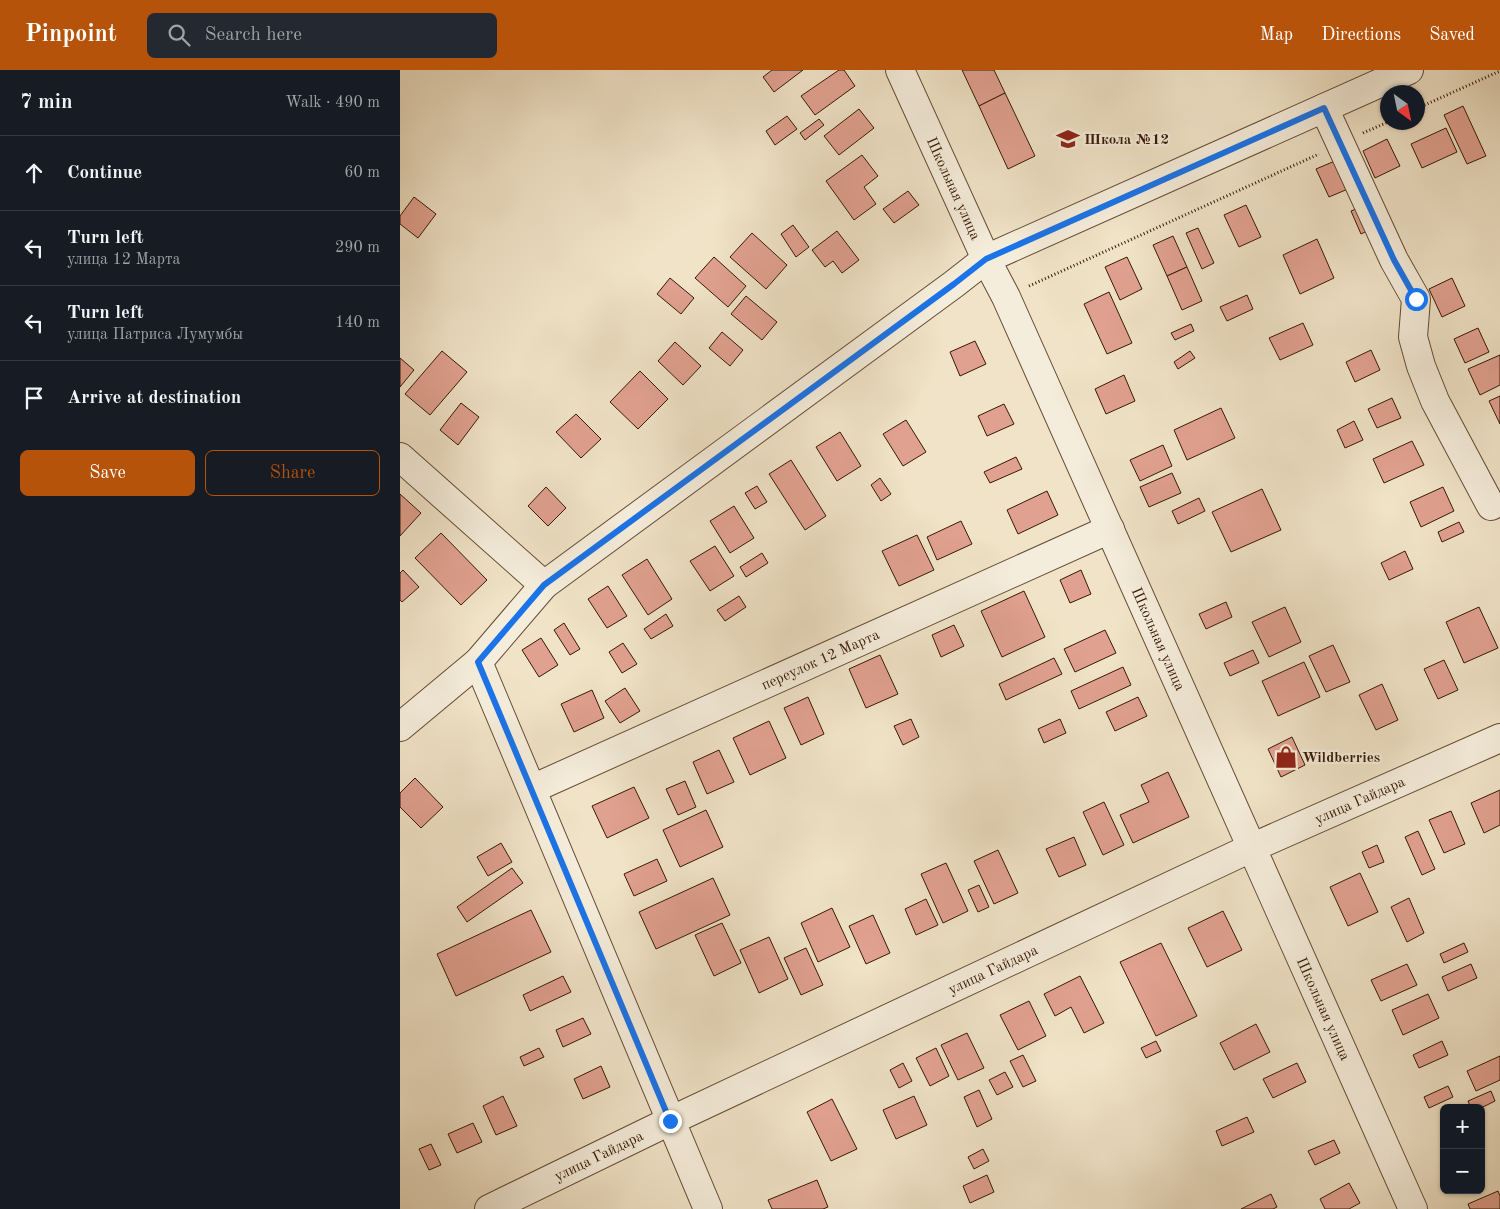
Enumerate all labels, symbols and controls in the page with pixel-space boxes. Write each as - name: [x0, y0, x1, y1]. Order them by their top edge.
- search box: [147, 13, 497, 58]
- icon: search: [165, 21, 193, 49]
- text: Pinpoint: [25, 23, 117, 47]
- text: Search here: [205, 26, 302, 45]
- text: Map: [1260, 26, 1293, 44]
- text: Directions: [1321, 26, 1401, 44]
- text: Saved: [1429, 26, 1475, 44]
- north arrow: [1380, 85, 1425, 130]
- text: 7 min: [20, 92, 73, 113]
- text: Walk · 490 m: [285, 95, 380, 111]
- school or university icon: Школа №12: [1055, 126, 1081, 152]
- place label: Школа №12: [1084, 133, 1169, 148]
- street label: Школьная улица: [923, 135, 983, 243]
- icon: ahead: [20, 159, 48, 187]
- text: Continue: [67, 164, 142, 183]
- text: 60 m: [344, 165, 380, 181]
- text: Turn left: [67, 229, 144, 248]
- icon: left: [20, 234, 48, 262]
- text: 290 m: [335, 240, 380, 256]
- text: улица 12 Марта: [67, 252, 181, 268]
- route start: [1405, 288, 1428, 311]
- text: Turn left: [67, 304, 144, 323]
- icon: left: [20, 309, 48, 337]
- text: 140 m: [335, 315, 380, 331]
- text: улица Патриса Лумумбы: [67, 327, 243, 343]
- icon: arrive: [20, 384, 48, 412]
- text: Arrive at destination: [67, 389, 241, 408]
- button: Save: [20, 450, 195, 496]
- button: Share: [205, 450, 380, 496]
- street label: Школьная улица: [1128, 586, 1187, 694]
- street label: переулок 12 Марта: [760, 627, 883, 694]
- shop icon: Wildberries: [1273, 744, 1299, 770]
- place label: Wildberries: [1302, 751, 1380, 766]
- street label: улица Гайдара: [1313, 775, 1408, 828]
- street label: улица Гайдара: [946, 943, 1041, 998]
- street label: Школьная улица: [1293, 955, 1352, 1064]
- map controls: [1440, 1104, 1485, 1194]
- button: +: [1440, 1104, 1485, 1149]
- route end: [659, 1110, 682, 1133]
- street label: улица Гайдара: [552, 1129, 647, 1185]
- button: −: [1440, 1149, 1485, 1194]

